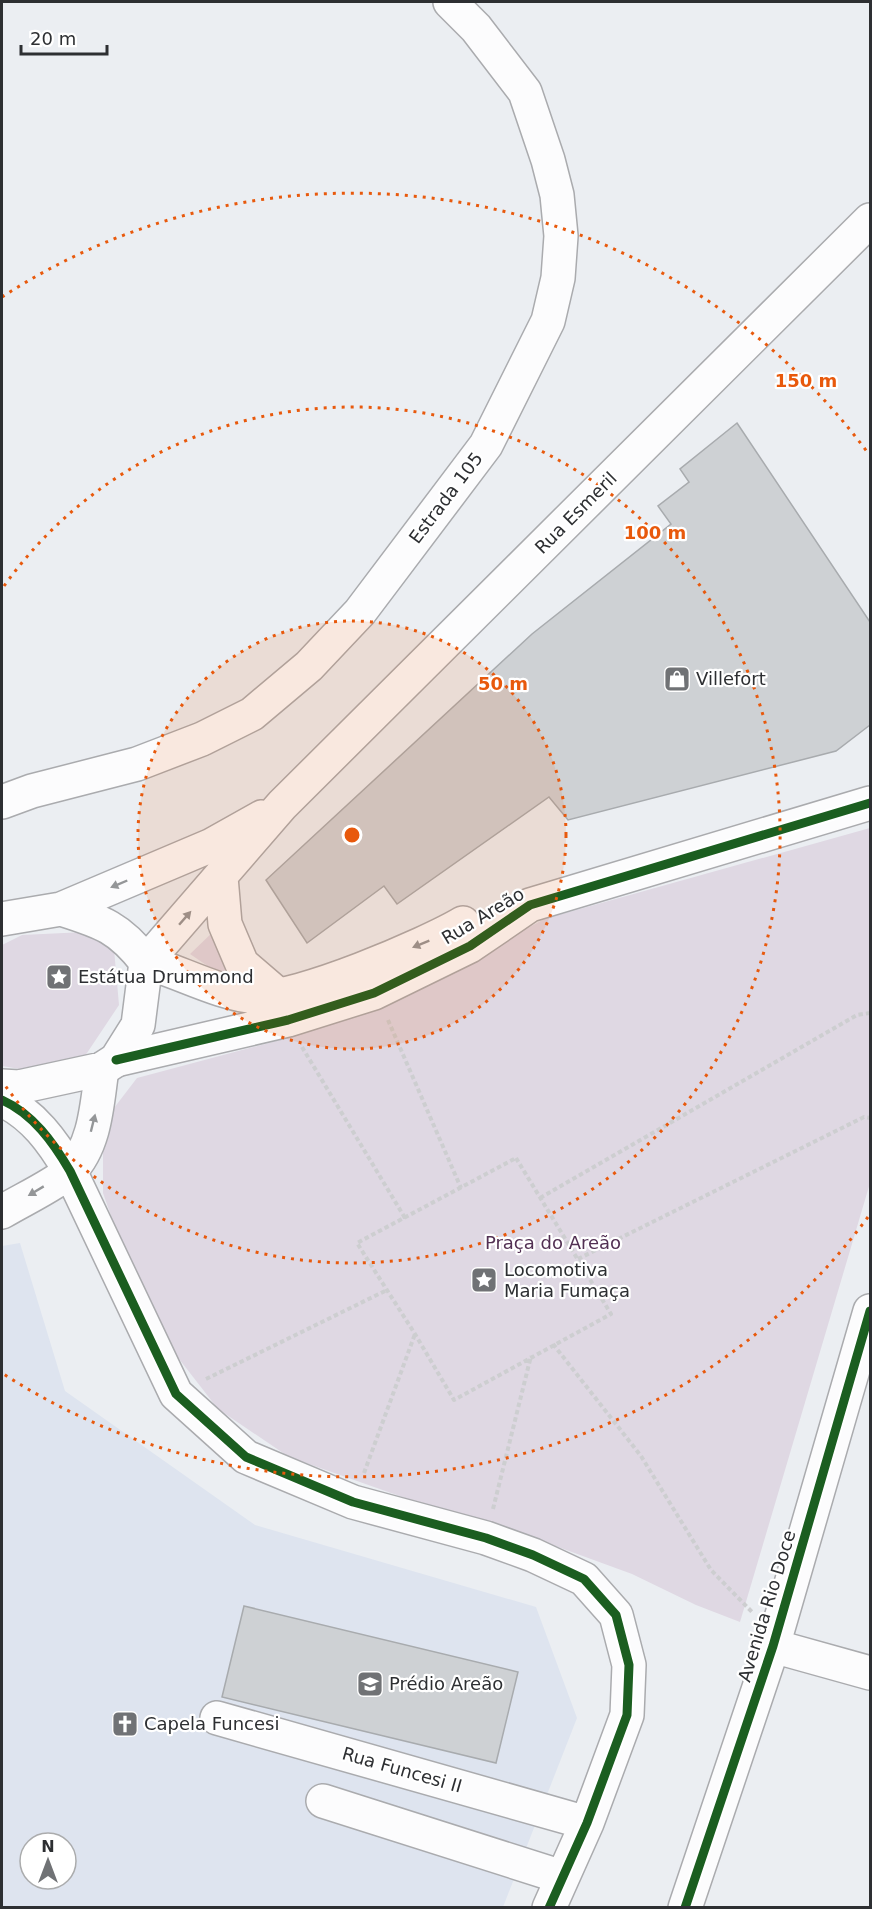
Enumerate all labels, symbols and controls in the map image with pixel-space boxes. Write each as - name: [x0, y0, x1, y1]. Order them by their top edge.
- scale bar: [21, 18, 106, 56]
- text: 20 m: [30, 28, 76, 49]
- text: 150 m: [775, 370, 837, 391]
- street label: Estrada 105: [404, 448, 487, 547]
- street label: Rua Esmeril: [531, 468, 621, 558]
- text: 100 m: [624, 522, 686, 543]
- shop icon: Villefort: [662, 664, 692, 694]
- place label: Villefort: [696, 668, 766, 689]
- text: 50 m: [478, 673, 528, 694]
- centre of rings: [342, 825, 362, 845]
- one-way arrow: [110, 879, 128, 889]
- street label: Rua Areão: [438, 883, 528, 948]
- one-way arrow: [178, 911, 191, 926]
- one-way arrow: [412, 940, 430, 949]
- place icon: Estátua Drummond: [44, 962, 74, 992]
- place label: Estátua Drummond: [78, 966, 254, 987]
- one-way arrow: [89, 1113, 99, 1132]
- one-way arrow: [28, 1186, 44, 1197]
- park label: Praça do Areão: [485, 1232, 621, 1253]
- place label: Locomotiva Maria Fumaça: [504, 1259, 630, 1301]
- place icon: Locomotiva Maria Fumaça: [469, 1265, 499, 1295]
- street label: Avenida Rio Doce: [733, 1527, 800, 1684]
- school or university icon: Prédio Areão: [355, 1669, 385, 1699]
- place label: Prédio Areão: [389, 1673, 503, 1694]
- church icon: Capela Funcesi: [110, 1709, 140, 1739]
- place label: Capela Funcesi: [144, 1713, 279, 1734]
- street label: Rua Funcesi II: [340, 1742, 465, 1797]
- north arrow: [18, 1831, 78, 1891]
- text: N: [41, 1837, 55, 1856]

